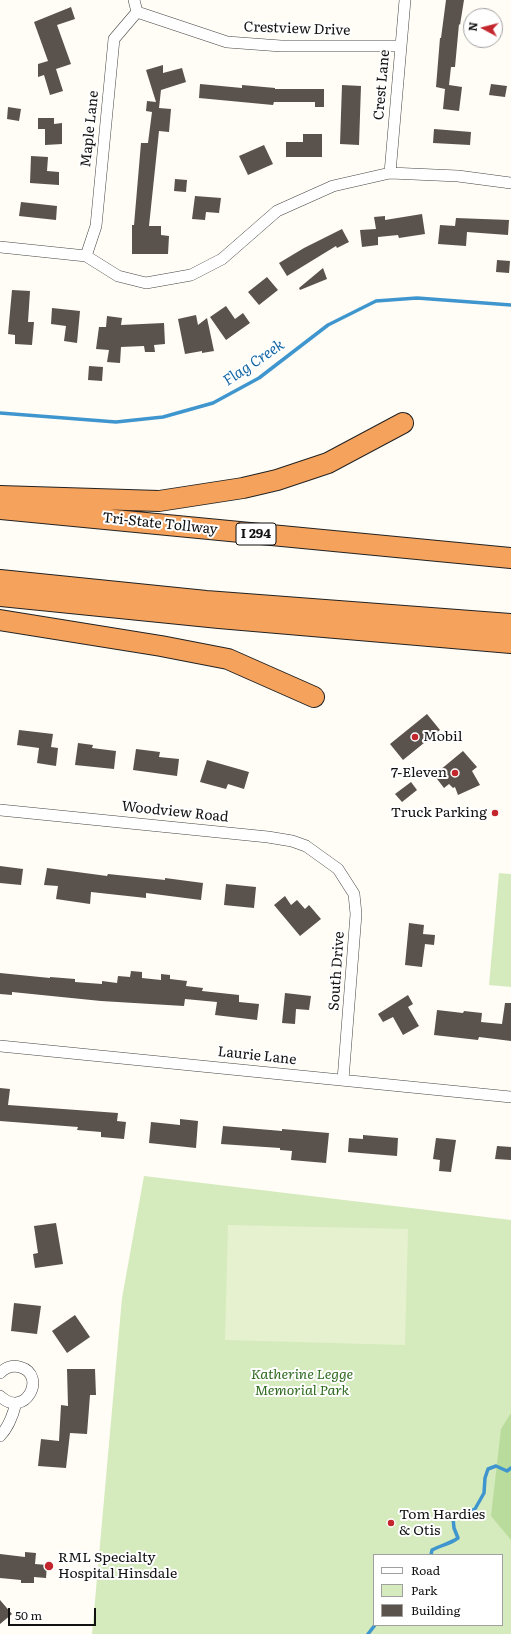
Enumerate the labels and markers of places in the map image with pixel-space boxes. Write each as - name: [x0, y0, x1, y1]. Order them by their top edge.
- place label: Mobil: [423, 729, 462, 745]
- marker: Mobil: [410, 732, 420, 742]
- place label: 7-Eleven: [391, 765, 447, 781]
- marker: 7-Eleven: [450, 768, 460, 778]
- place label: Truck Parking: [391, 805, 487, 821]
- marker: Truck Parking: [490, 808, 500, 818]
- place label: Tom Hardies & Otis: [399, 1507, 485, 1540]
- marker: Tom Hardies & Otis: [386, 1518, 396, 1528]
- place label: RML Specialty Hospital Hinsdale: [58, 1550, 177, 1582]
- marker: RML Specialty Hospital Hinsdale: [43, 1560, 55, 1572]

